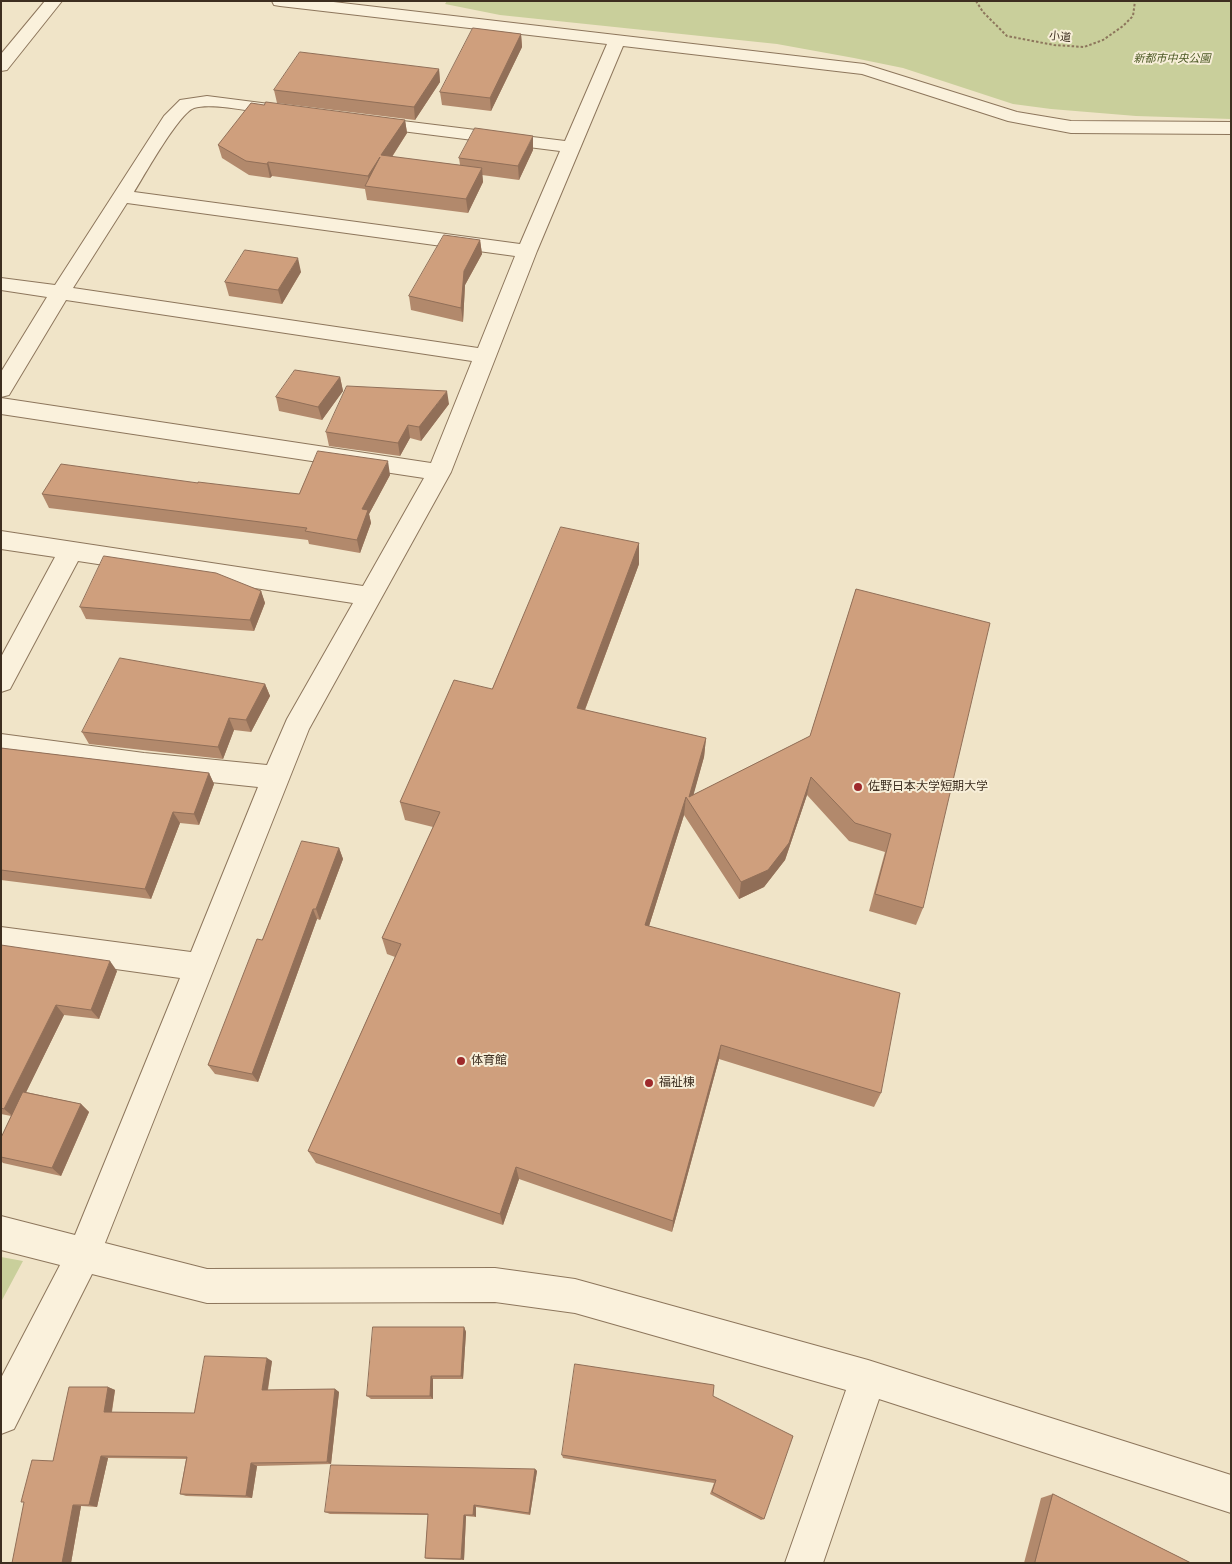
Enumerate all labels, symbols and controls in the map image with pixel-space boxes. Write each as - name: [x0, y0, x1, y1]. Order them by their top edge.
- street label: 小道: [1048, 29, 1072, 45]
- park label: 新都市中央公園: [1134, 52, 1210, 66]
- place label: 佐野日本大学短期大学: [868, 780, 988, 794]
- marker: 佐野日本大学短期大学: [852, 781, 864, 793]
- place label: 体育館: [471, 1054, 507, 1068]
- marker: 体育館: [455, 1055, 467, 1067]
- place label: 福祉棟: [659, 1076, 695, 1090]
- marker: 福祉棟: [643, 1077, 655, 1089]

